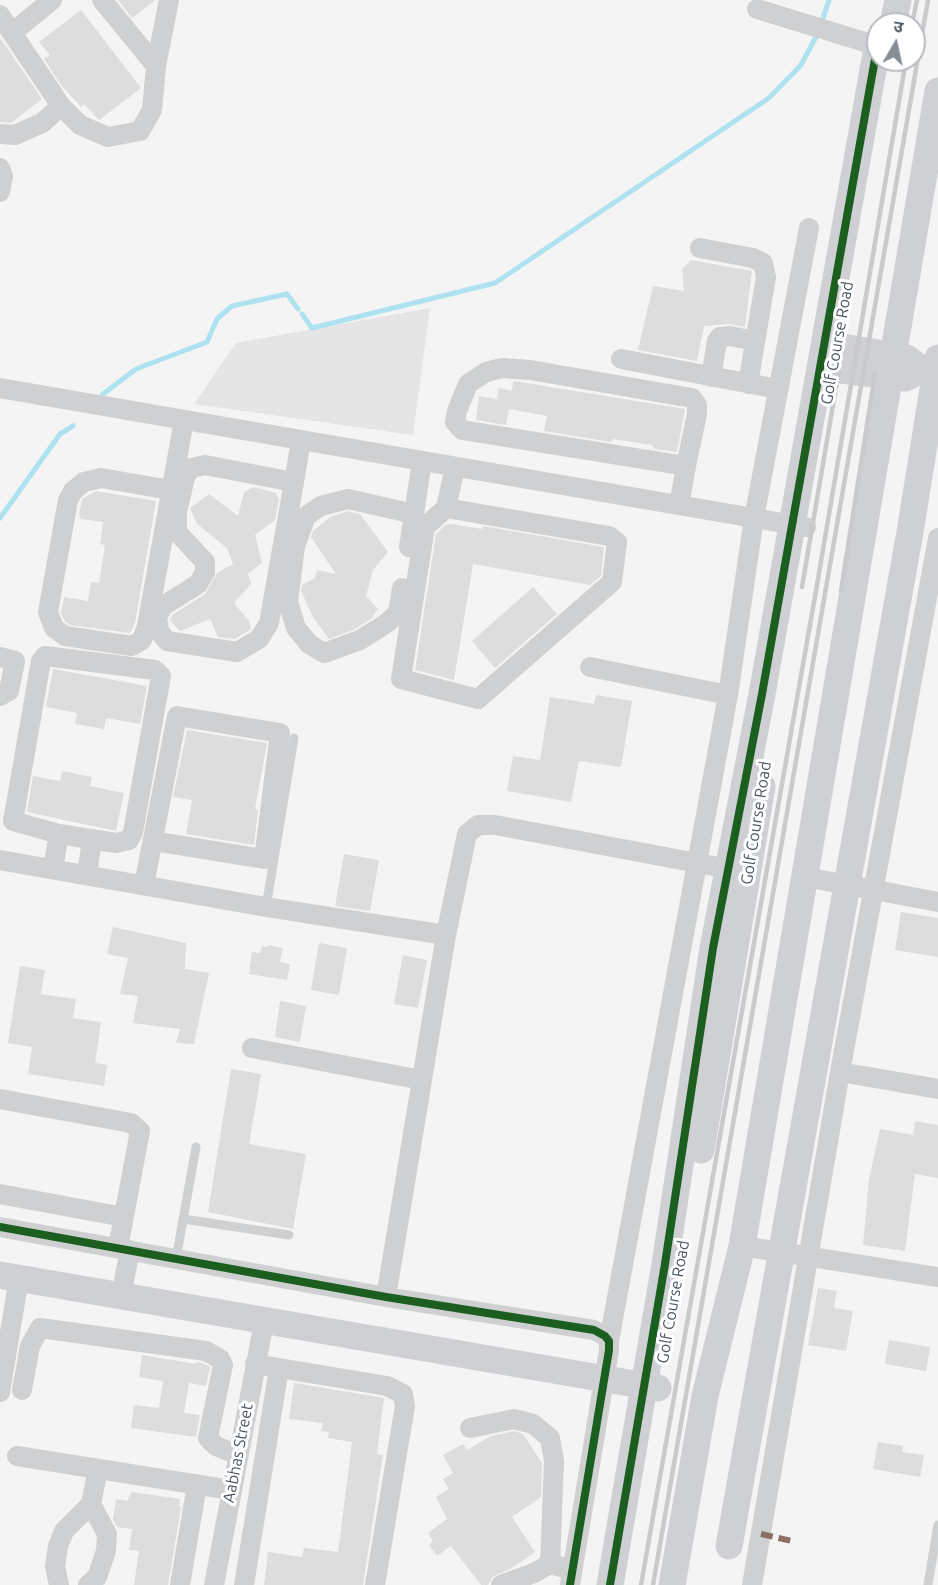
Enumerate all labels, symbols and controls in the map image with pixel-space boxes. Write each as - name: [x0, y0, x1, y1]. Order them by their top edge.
- north arrow: [866, 12, 926, 72]
- text: उ: [892, 17, 905, 36]
- street label: Golf Course Road: [817, 280, 857, 406]
- street label: Golf Course Road: [737, 760, 775, 886]
- street label: Golf Course Road: [653, 1239, 693, 1365]
- street label: Aabhas Street: [219, 1402, 257, 1504]

